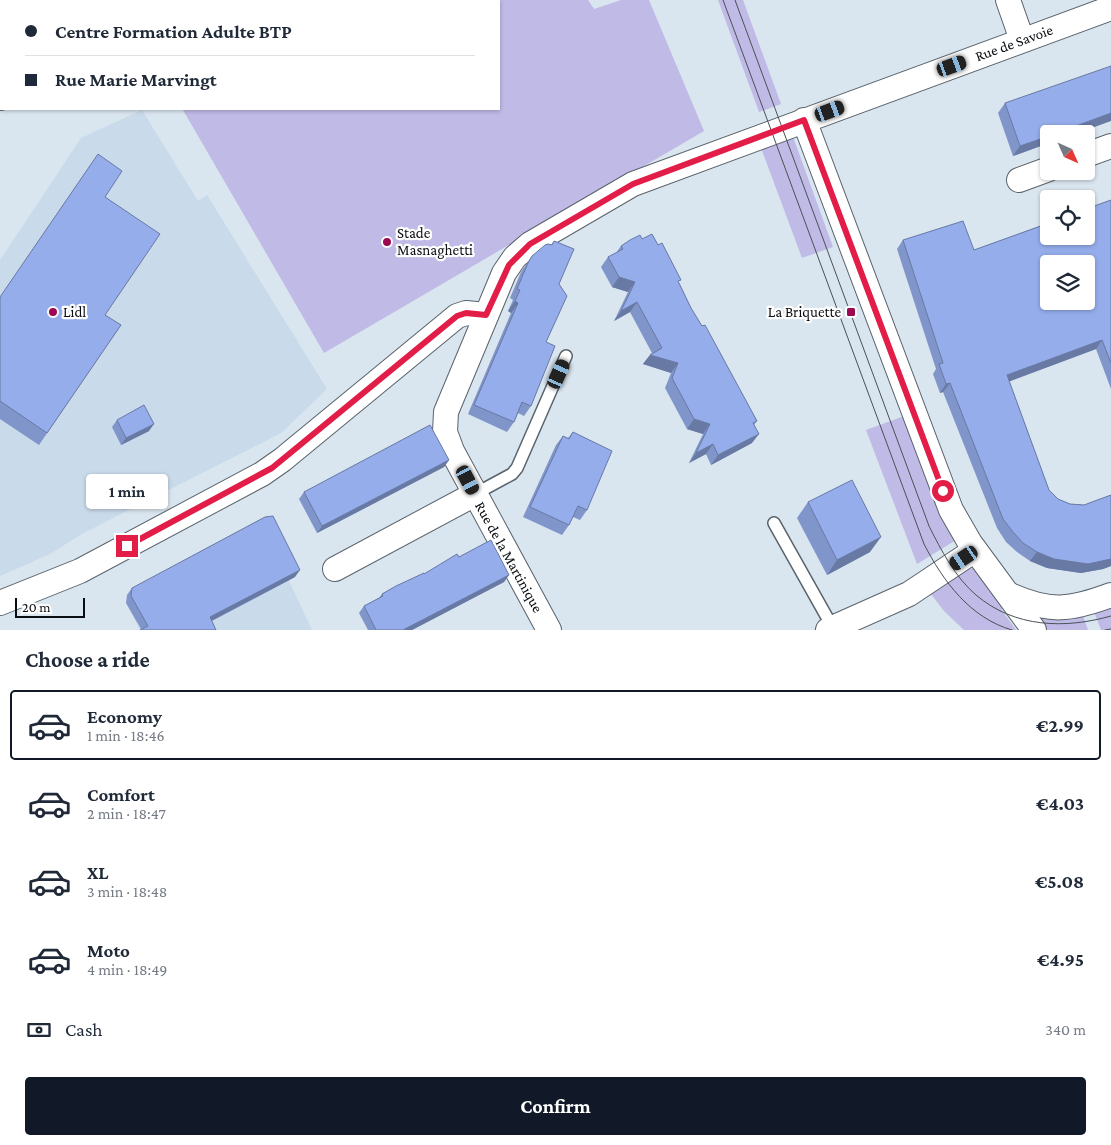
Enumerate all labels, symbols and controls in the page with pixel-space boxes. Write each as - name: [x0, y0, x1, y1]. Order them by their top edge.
- text: Centre Formation Adulte BTP: [55, 21, 292, 42]
- street label: Rue de Savoie: [973, 21, 1055, 64]
- car: [935, 54, 968, 78]
- text: Rue Marie Marvingt: [55, 69, 217, 90]
- car: [813, 99, 846, 123]
- north arrow: [1040, 125, 1095, 180]
- map controls: [1040, 125, 1095, 310]
- button: locate: [1040, 190, 1095, 245]
- place label: Stade Masnaghetti: [397, 225, 473, 259]
- marker: Stade Masnaghetti: [381, 236, 393, 248]
- button: layers: [1040, 255, 1095, 310]
- place label: Lidl: [63, 304, 86, 320]
- place label: La Briquette: [768, 304, 841, 321]
- marker: Lidl: [47, 306, 59, 318]
- marker: La Briquette: [845, 306, 857, 318]
- car: [546, 357, 571, 391]
- car: [454, 463, 481, 497]
- callout: 1 min: [86, 474, 168, 508]
- route start: [932, 480, 954, 502]
- text: 1 min: [109, 483, 145, 500]
- street label: Rue de la Martinique: [471, 499, 546, 616]
- route end: [116, 535, 138, 557]
- car: [947, 543, 980, 573]
- scale bar: [15, 595, 85, 618]
- text: 20 m: [22, 599, 50, 615]
- text: Choose a ride: [25, 647, 150, 672]
- icon: car: [27, 703, 72, 748]
- text: Economy: [87, 706, 162, 727]
- text: €2.99: [1036, 715, 1084, 736]
- text: 1 min · 18:46: [87, 727, 165, 744]
- icon: car: [27, 781, 72, 826]
- text: Comfort: [87, 784, 155, 805]
- text: €4.03: [1036, 793, 1084, 814]
- text: 2 min · 18:47: [87, 805, 166, 822]
- icon: car: [27, 859, 72, 904]
- text: XL: [87, 862, 109, 883]
- text: €5.08: [1035, 871, 1084, 892]
- text: 3 min · 18:48: [87, 883, 167, 900]
- icon: car: [27, 937, 72, 982]
- text: Moto: [87, 940, 130, 961]
- text: €4.95: [1037, 949, 1084, 970]
- text: 4 min · 18:49: [87, 961, 167, 978]
- icon: cash: [25, 1016, 53, 1044]
- text: Cash: [65, 1019, 103, 1040]
- text: 340 m: [1045, 1021, 1086, 1038]
- button: Confirm: [25, 1077, 1086, 1135]

